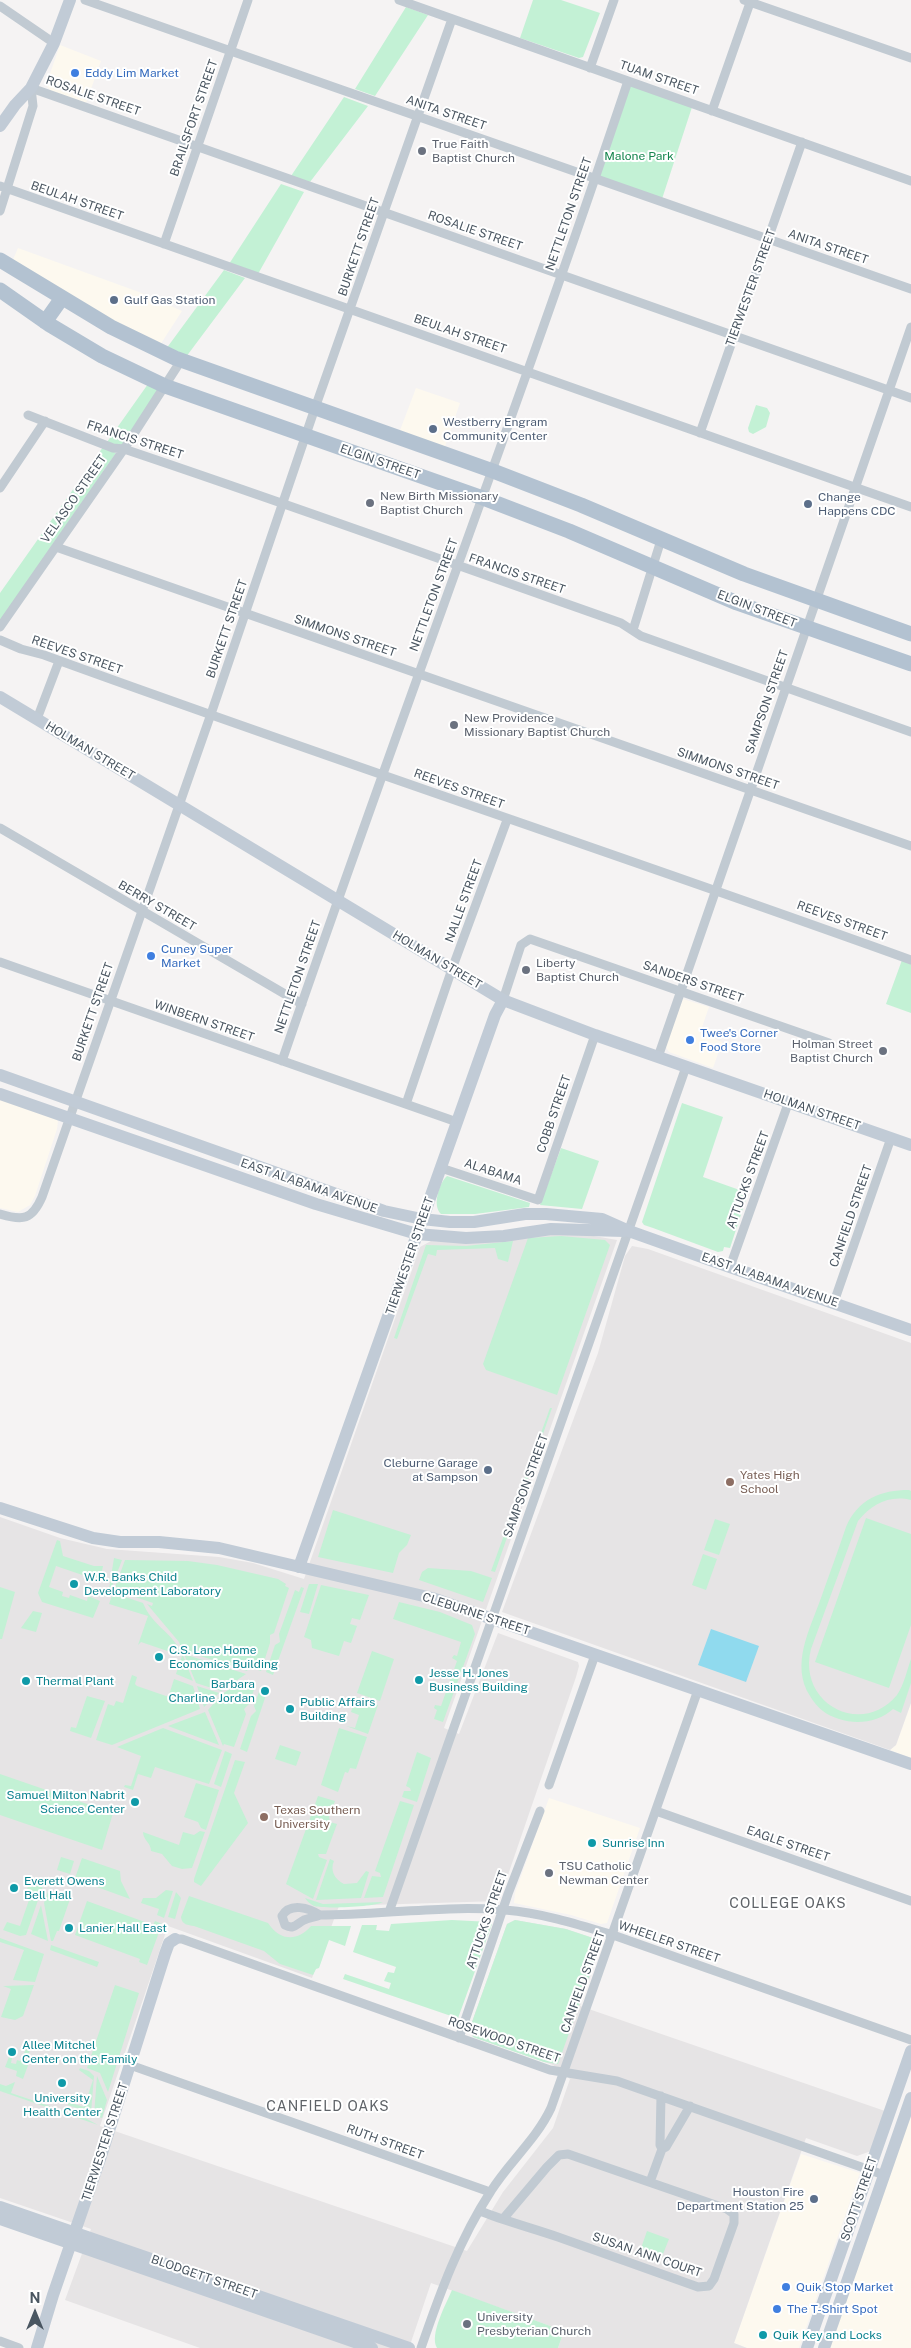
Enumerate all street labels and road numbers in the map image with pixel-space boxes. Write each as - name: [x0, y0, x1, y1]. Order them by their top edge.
- street label: BRAILSFORT STREET: [167, 58, 221, 178]
- street label: TUAM STREET: [618, 58, 700, 98]
- street label: ROSALIE STREET: [44, 73, 142, 119]
- street label: ANITA STREET: [404, 93, 488, 133]
- street label: NETTLETON STREET: [543, 155, 595, 273]
- street label: BEULAH STREET: [29, 178, 125, 224]
- street label: BURKETT STREET: [335, 196, 383, 298]
- street label: ROSALIE STREET: [426, 208, 524, 254]
- street label: TIERWESTER STREET: [723, 227, 779, 349]
- street label: ANITA STREET: [786, 227, 870, 267]
- street label: BEULAH STREET: [412, 311, 508, 357]
- street label: FRANCIS STREET: [85, 418, 185, 462]
- street label: ELGIN STREET: [338, 442, 422, 482]
- street label: VELASCO STREET: [38, 452, 110, 546]
- street label: NETTLETON STREET: [407, 537, 461, 653]
- street label: FRANCIS STREET: [467, 551, 567, 597]
- street label: BURKETT STREET: [203, 578, 251, 680]
- street label: ELGIN STREET: [715, 587, 799, 631]
- street label: SIMMONS STREET: [292, 612, 398, 660]
- street label: REEVES STREET: [30, 633, 124, 677]
- street label: SAMPSON STREET: [742, 648, 792, 756]
- street label: HOLMAN STREET: [43, 719, 137, 783]
- street label: SIMMONS STREET: [675, 745, 781, 793]
- street label: REEVES STREET: [412, 766, 506, 812]
- street label: NALLE STREET: [442, 858, 486, 944]
- street label: BERRY STREET: [116, 878, 198, 934]
- street label: REEVES STREET: [795, 898, 889, 944]
- street label: NETTLETON STREET: [272, 918, 324, 1036]
- street label: HOLMAN STREET: [390, 928, 484, 992]
- street label: SANDERS STREET: [641, 958, 745, 1006]
- street label: BURKETT STREET: [69, 961, 117, 1063]
- street label: WINBERN STREET: [152, 997, 256, 1045]
- street label: COBB STREET: [534, 1073, 574, 1155]
- street label: HOLMAN STREET: [762, 1087, 862, 1133]
- street label: ATTUCKS STREET: [724, 1129, 772, 1231]
- street label: EAST ALABAMA AVENUE: [239, 1156, 379, 1216]
- street label: ALABAMA: [462, 1156, 524, 1188]
- street label: CANFIELD STREET: [827, 1163, 875, 1269]
- street label: TIERWESTER STREET: [383, 1195, 437, 1317]
- street label: EAST ALABAMA AVENUE: [700, 1250, 840, 1310]
- street label: SAMPSON STREET: [501, 1432, 551, 1540]
- street label: CLEBURNE STREET: [420, 1590, 532, 1638]
- street label: EAGLE STREET: [745, 1823, 831, 1865]
- street label: ATTUCKS STREET: [463, 1869, 511, 1971]
- street label: WHEELER STREET: [616, 1918, 722, 1966]
- street label: CANFIELD STREET: [558, 1929, 608, 2035]
- street label: ROSEWOOD STREET: [446, 2014, 562, 2066]
- street label: TIERWESTER STREET: [79, 2081, 131, 2203]
- street label: RUTH STREET: [345, 2121, 425, 2163]
- street label: SCOTT STREET: [838, 2155, 880, 2243]
- street label: SUSAN ANN COURT: [590, 2230, 704, 2280]
- street label: BLODGETT STREET: [149, 2252, 259, 2302]

